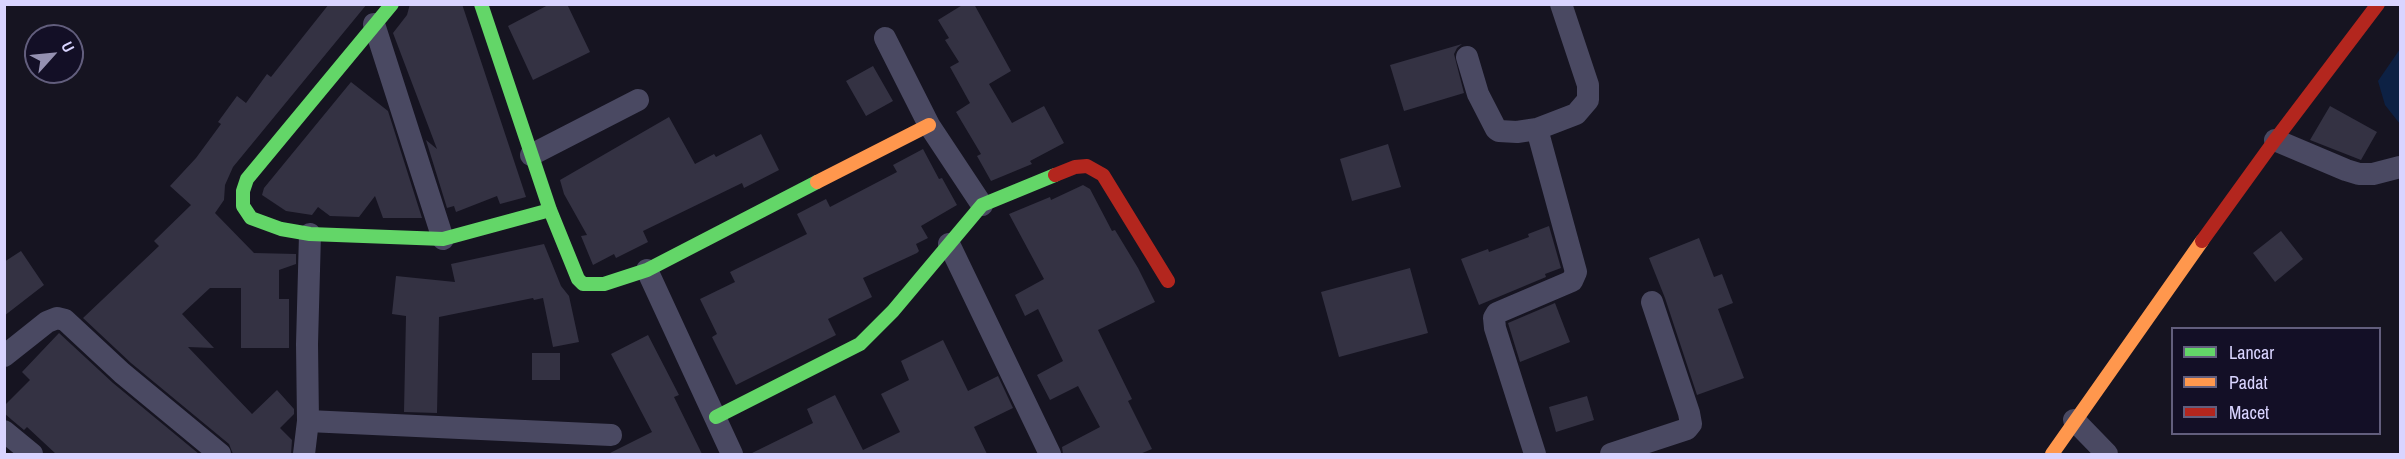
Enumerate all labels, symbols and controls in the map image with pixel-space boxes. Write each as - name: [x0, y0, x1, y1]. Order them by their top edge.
- north arrow: [24, 24, 84, 84]
- text: U: [56, 38, 80, 56]
- legend: [2171, 327, 2381, 435]
- text: Lancar: [2229, 340, 2274, 365]
- text: Padat: [2229, 370, 2268, 395]
- text: Macet: [2229, 400, 2269, 425]

